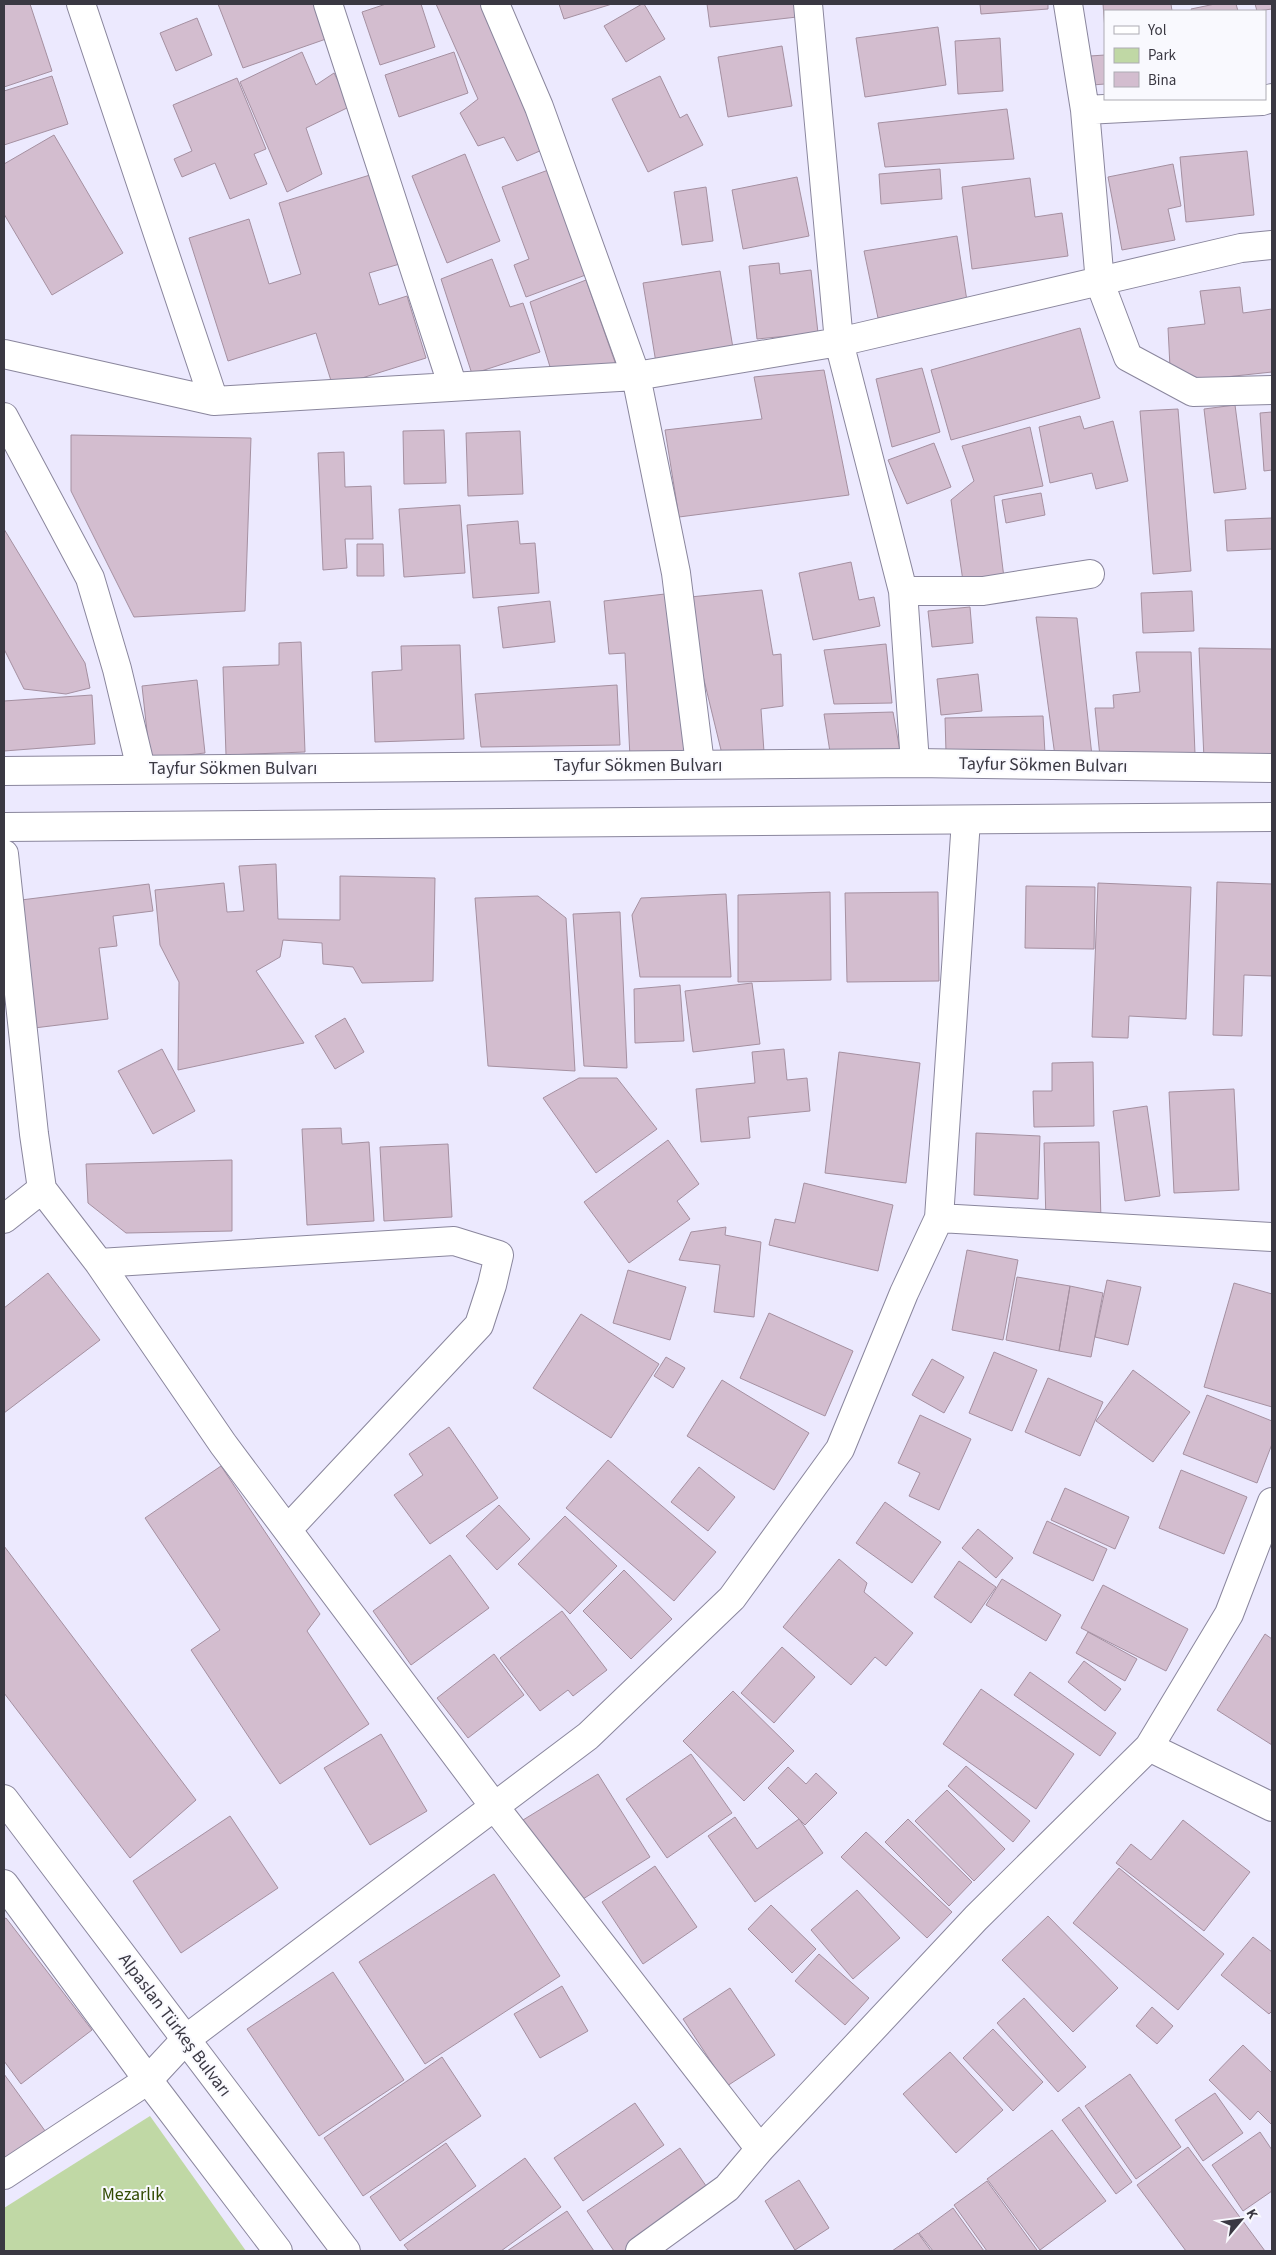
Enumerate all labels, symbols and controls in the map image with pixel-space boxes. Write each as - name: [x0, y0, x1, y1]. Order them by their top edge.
- legend: [1104, 10, 1266, 100]
- text: Yol: [1147, 20, 1167, 41]
- text: Park: [1148, 45, 1177, 66]
- text: Bina: [1148, 70, 1176, 91]
- street label: Tayfur Sökmen Bulvarı: [958, 751, 1128, 779]
- street label: Tayfur Sökmen Bulvarı: [553, 753, 723, 778]
- street label: Tayfur Sökmen Bulvarı: [148, 756, 318, 781]
- street label: Alpaslan Türkeş Bulvarı: [113, 1948, 237, 2102]
- park label: Mezarlık: [102, 2182, 164, 2207]
- north arrow: [1216, 2195, 1266, 2245]
- text: K: [1241, 2206, 1263, 2223]

